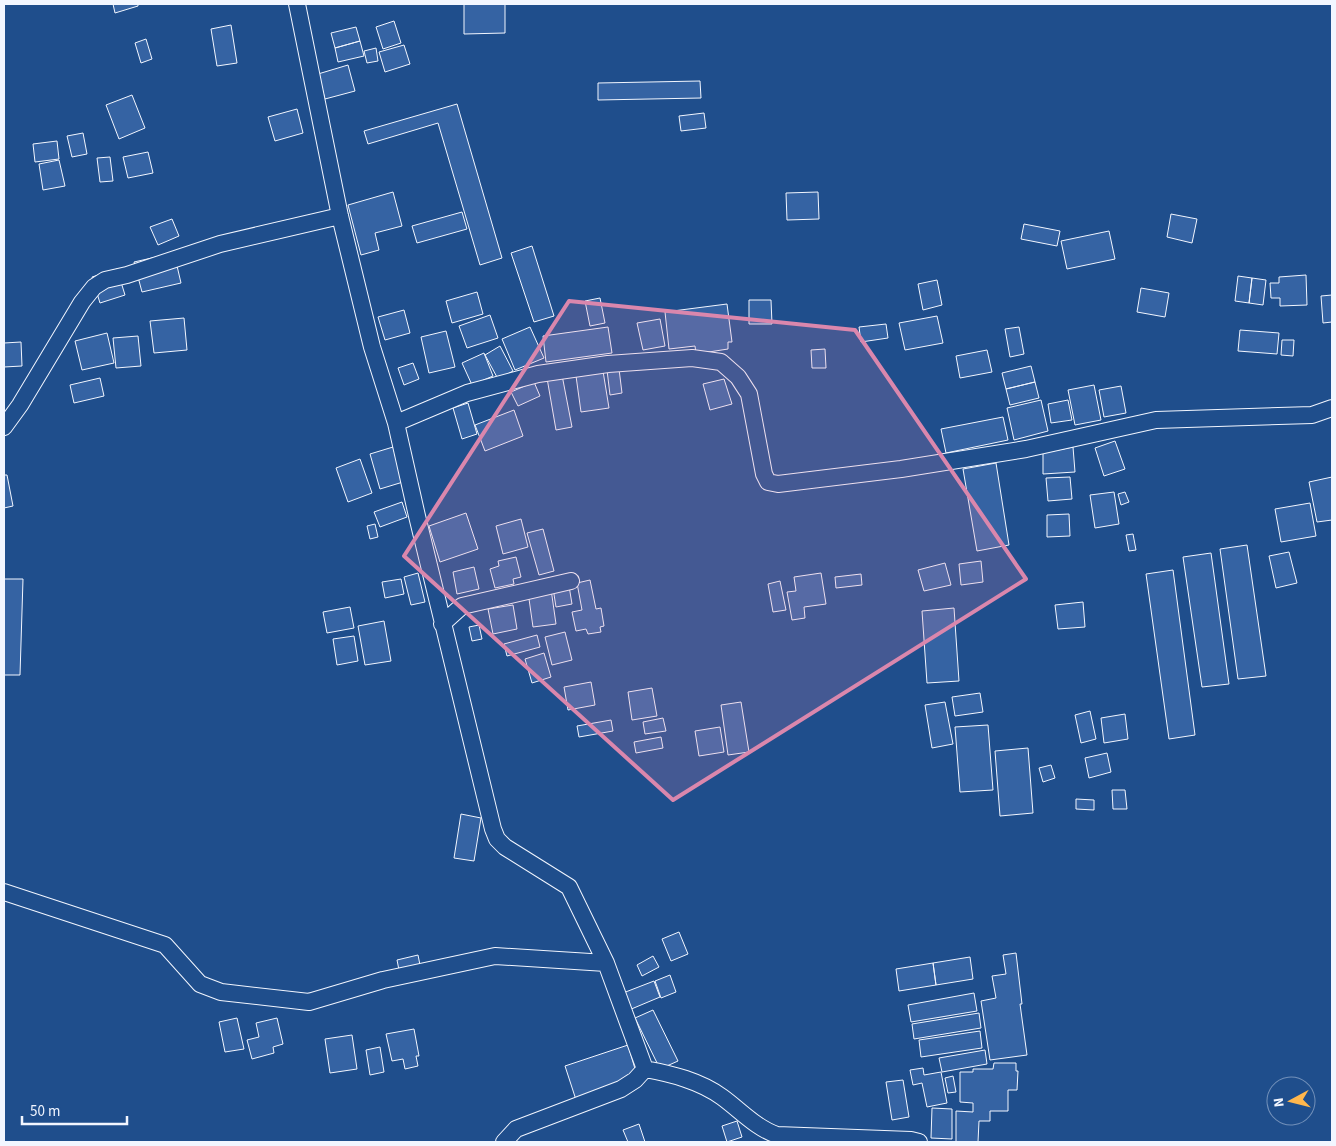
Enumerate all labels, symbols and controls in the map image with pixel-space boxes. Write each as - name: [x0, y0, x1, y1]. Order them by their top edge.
- north arrow: [1266, 1076, 1316, 1126]
- scale bar: [22, 1094, 128, 1126]
- text: N: [1269, 1097, 1290, 1108]
- text: 50 m: [30, 1101, 60, 1122]

